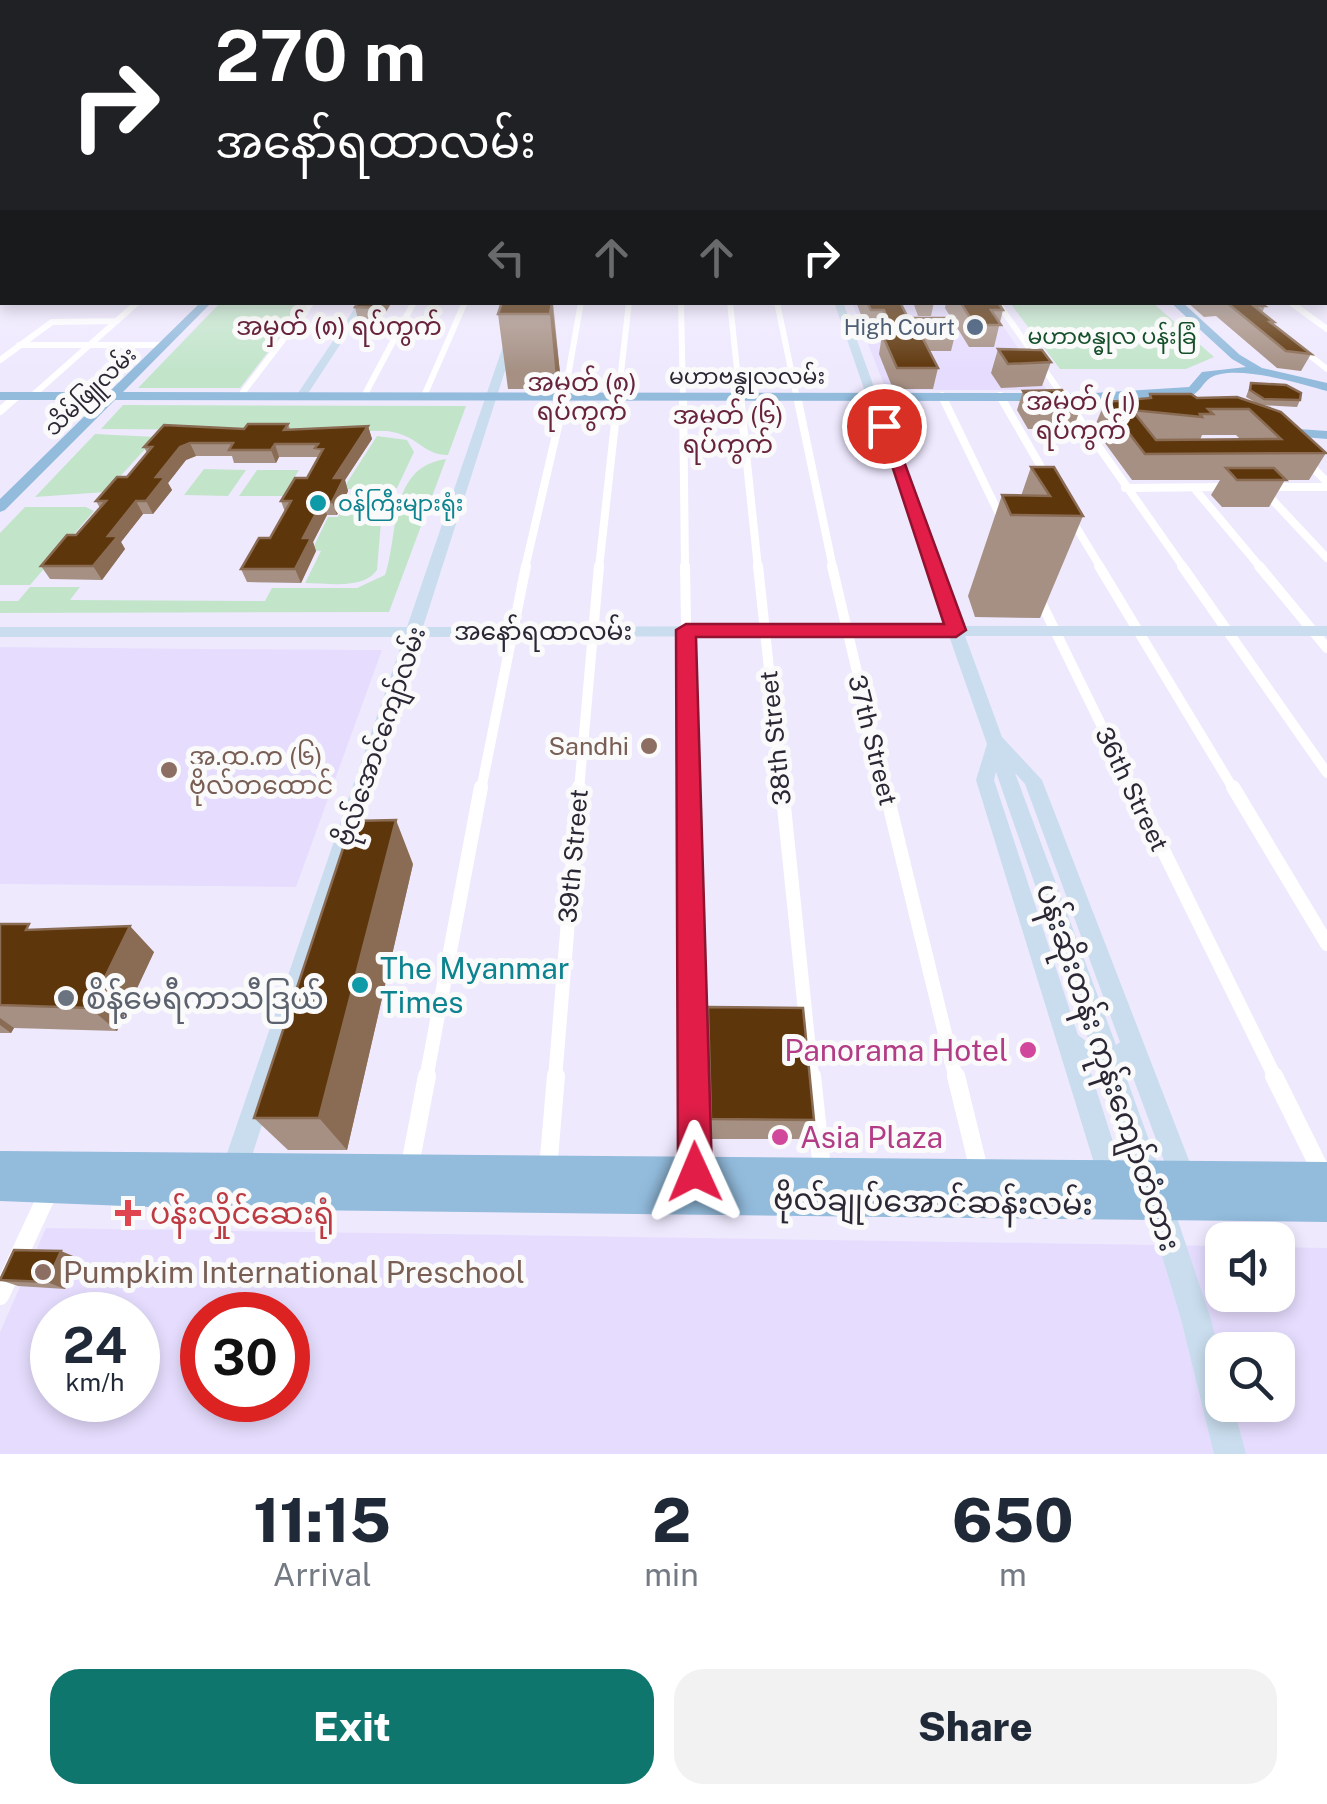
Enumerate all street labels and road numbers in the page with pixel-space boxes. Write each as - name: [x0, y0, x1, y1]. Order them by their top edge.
- street label: သိမ်ဖြူလမ်း: [38, 340, 145, 445]
- street label: မဟာဗန္ဓုလလမ်း: [669, 361, 825, 395]
- street label: အနော်ရထာလမ်း: [454, 614, 632, 652]
- street label: ဗိုလ်အောင်ကျော်လမ်း: [327, 622, 437, 852]
- street label: 38th Street: [753, 669, 797, 807]
- street label: 37th Street: [842, 672, 904, 808]
- street label: 36th Street: [1089, 722, 1175, 856]
- street label: 39th Street: [552, 788, 594, 924]
- street label: ပန်းဆိုးတန်း ကုန်းကျော်တံတား: [1021, 877, 1192, 1258]
- street label: ဗိုလ်ချုပ်အောင်ဆန်းလမ်း: [773, 1177, 1093, 1230]

